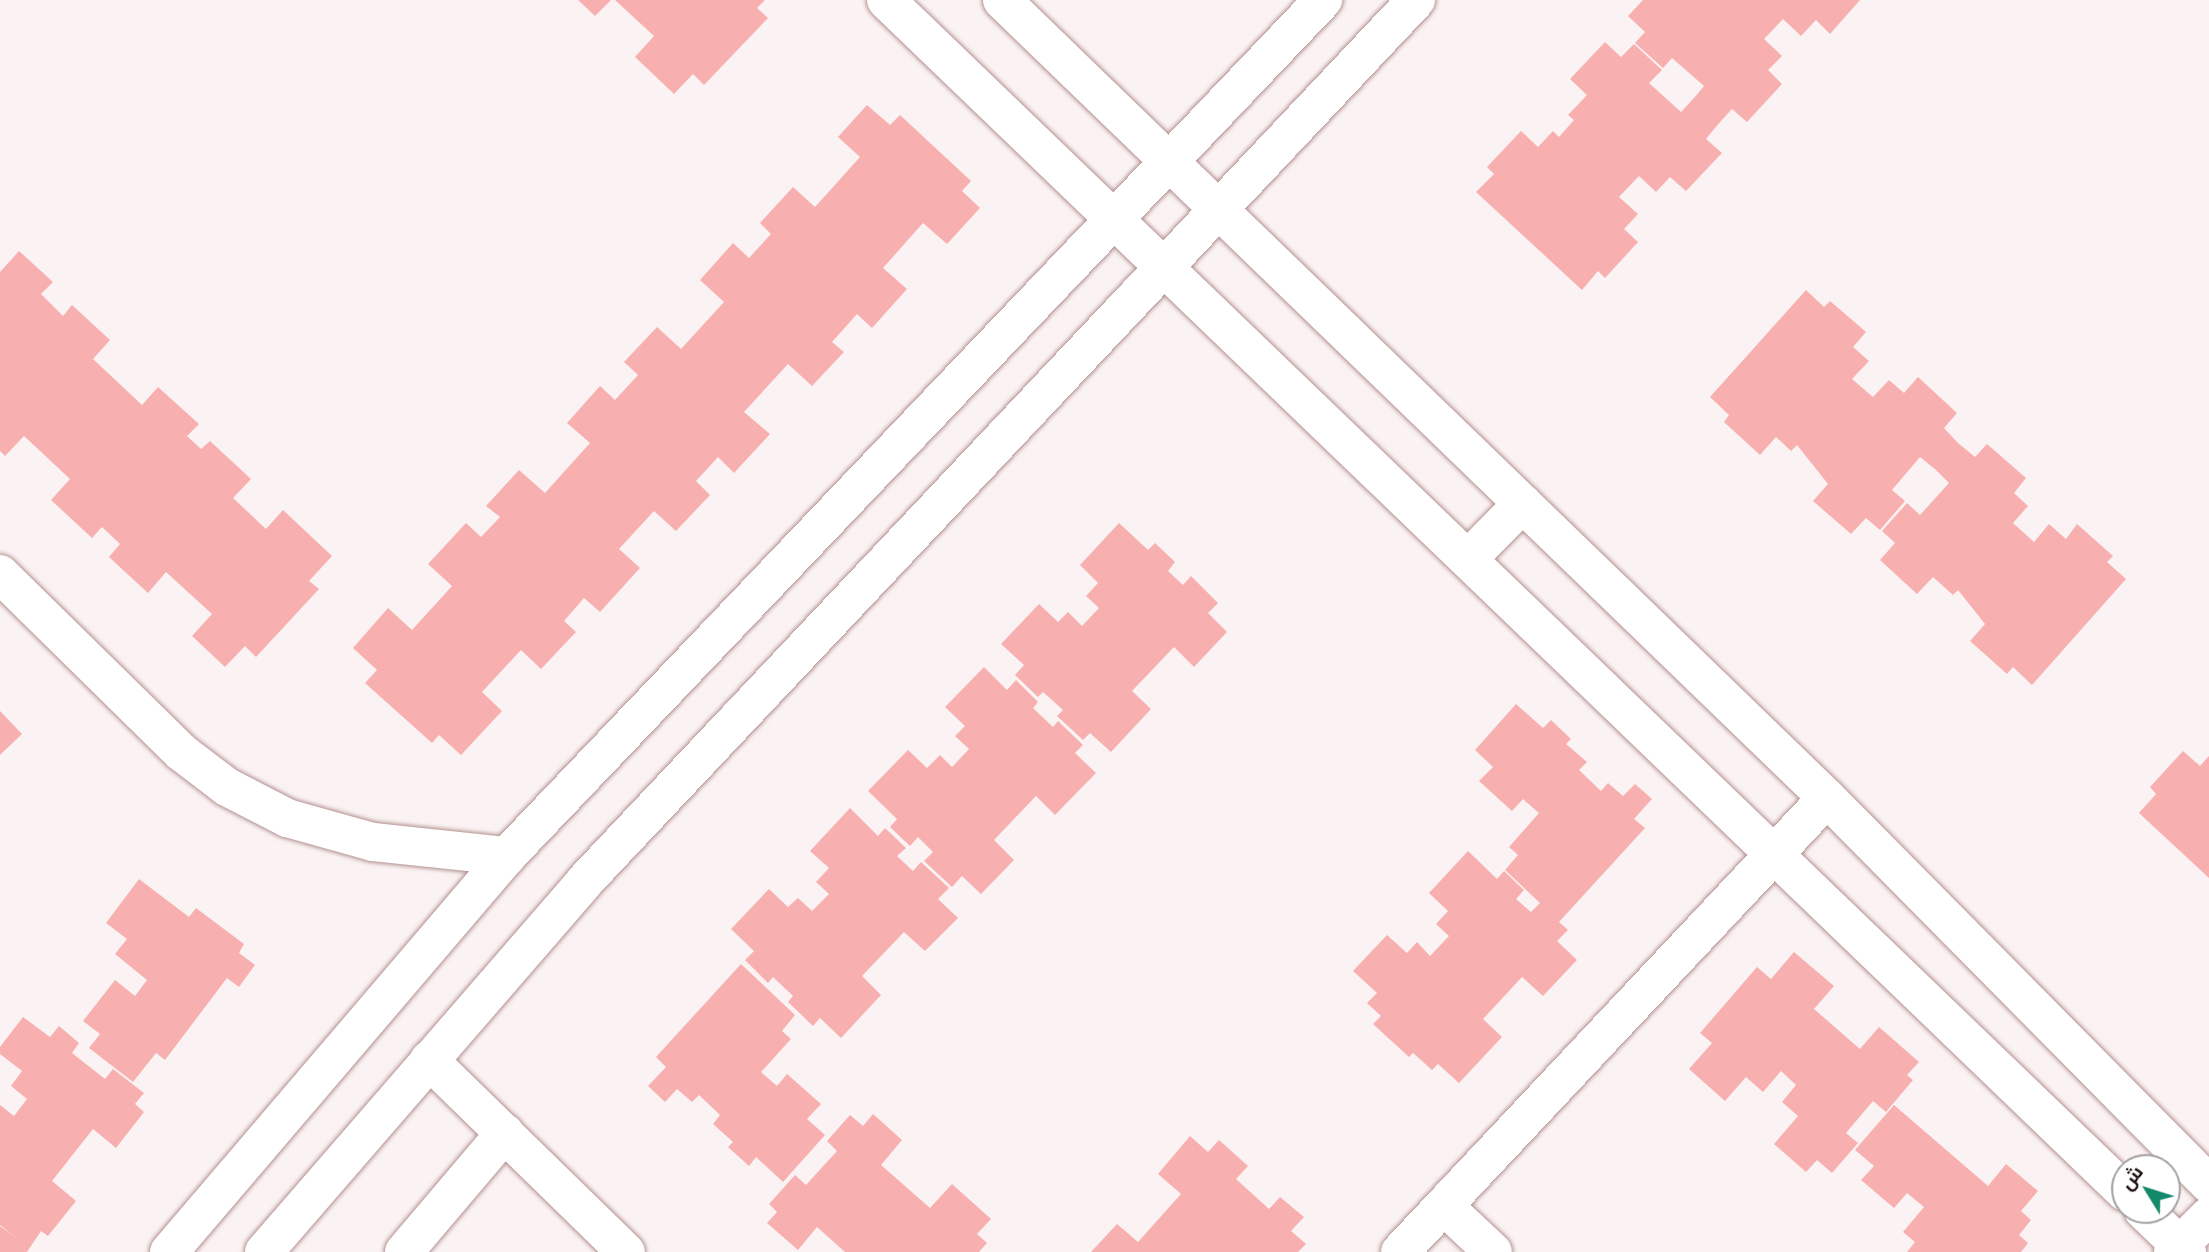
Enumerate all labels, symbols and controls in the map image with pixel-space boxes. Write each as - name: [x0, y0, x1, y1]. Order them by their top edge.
- north arrow: [2111, 1154, 2181, 1224]
- text: ش: [2113, 1160, 2149, 1195]

